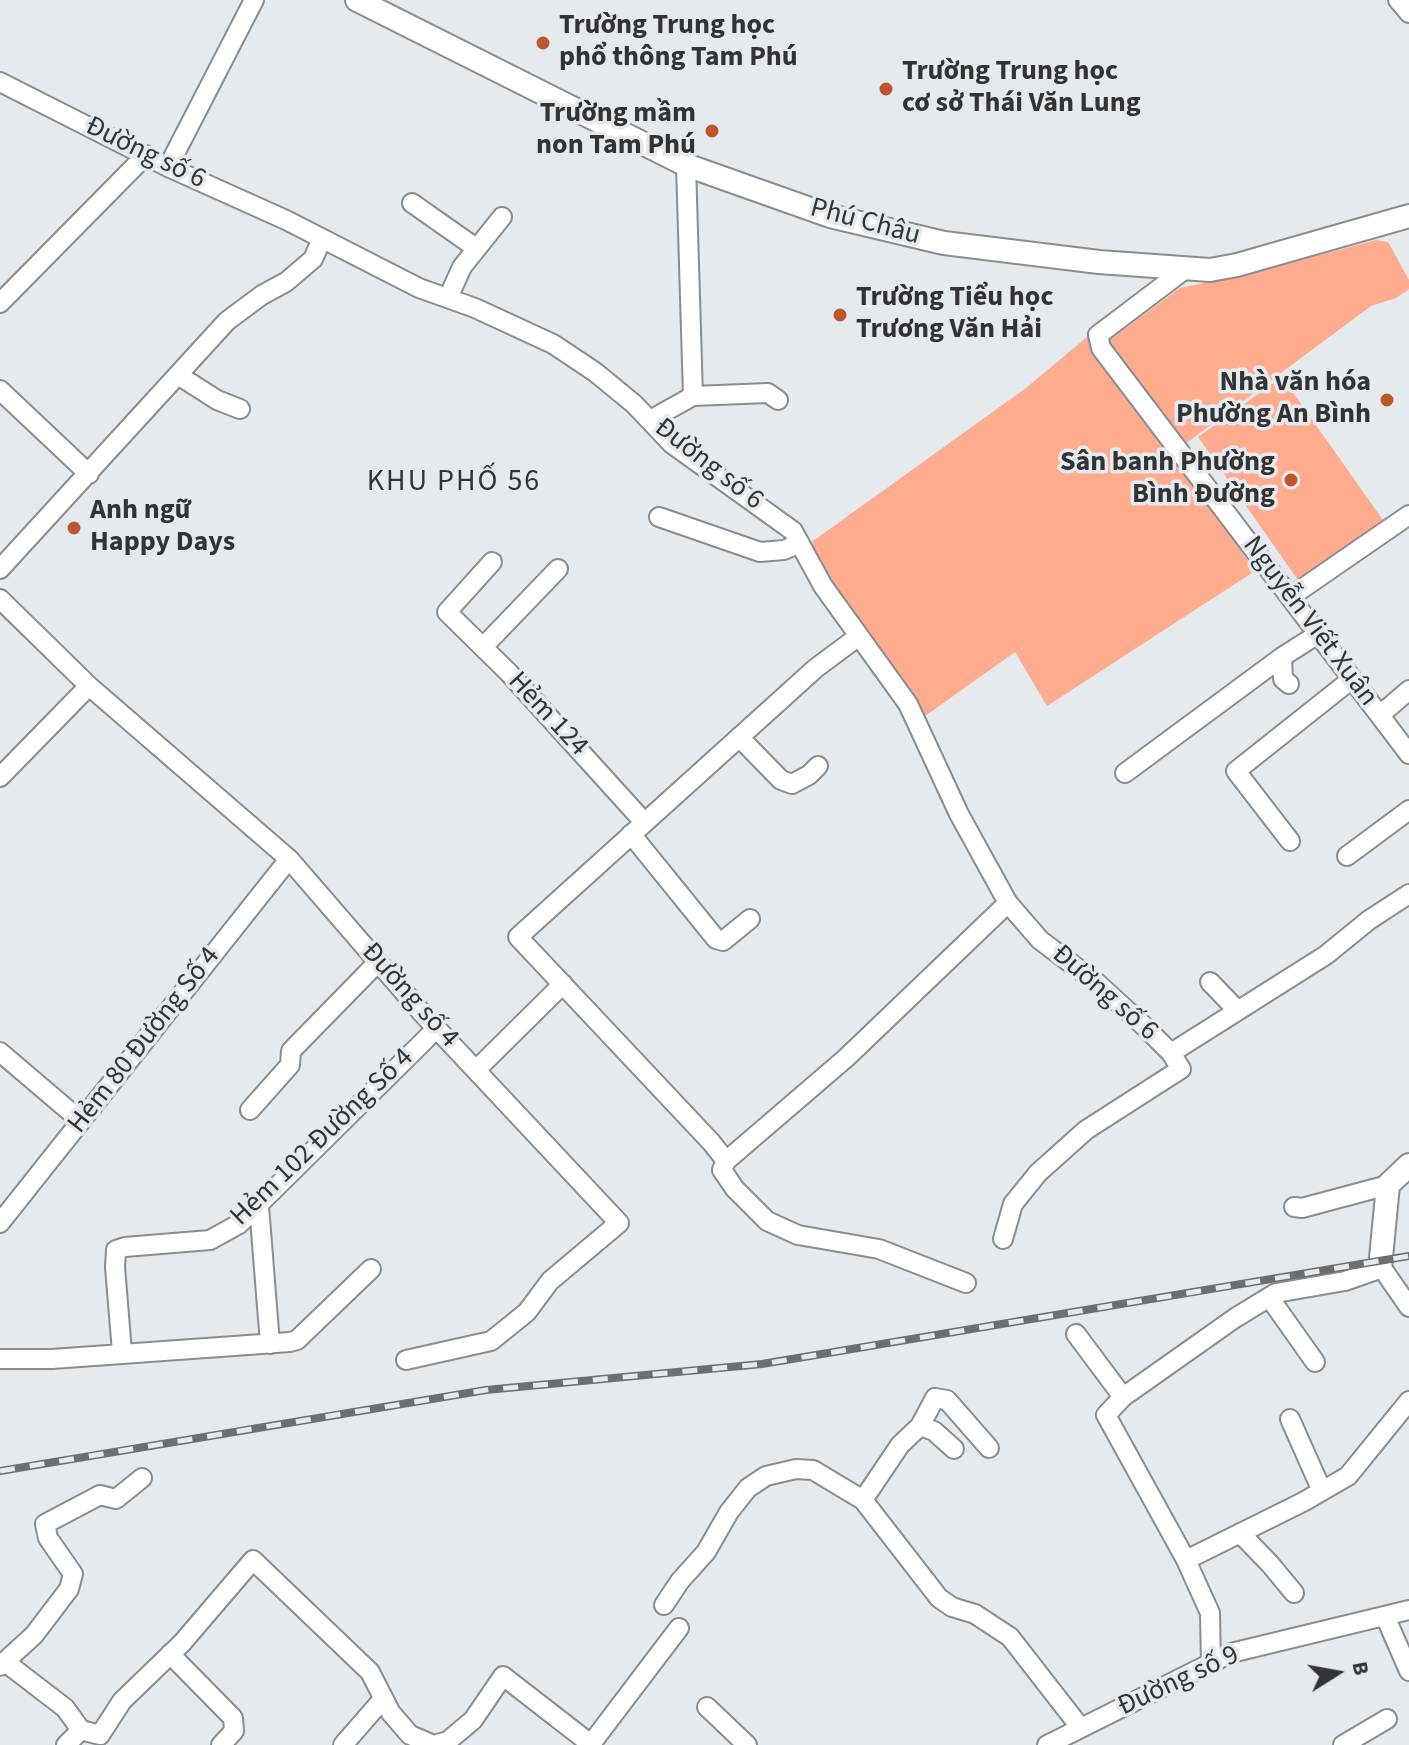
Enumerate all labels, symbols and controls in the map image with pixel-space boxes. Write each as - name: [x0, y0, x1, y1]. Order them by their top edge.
- place label: Trường Trung học phổ thông Tam Phú: [559, 10, 798, 76]
- marker: Trường Trung học phổ thông Tam Phú: [534, 34, 552, 52]
- place label: Trường Trung học cơ sở Thái Văn Lung: [902, 56, 1141, 122]
- marker: Trường Trung học cơ sở Thái Văn Lung: [877, 80, 895, 98]
- place label: Trường mầm non Tam Phú: [536, 98, 696, 164]
- street label: Đường số 6: [79, 110, 211, 198]
- marker: Trường mầm non Tam Phú: [703, 122, 721, 140]
- street label: Phú Châu: [806, 192, 924, 254]
- place label: Trường Tiểu học Trương Văn Hải: [856, 282, 1053, 348]
- marker: Trường Tiểu học Trương Văn Hải: [831, 306, 849, 324]
- place label: Nhà văn hóa Phường An Bình: [1176, 367, 1371, 433]
- marker: Nhà văn hóa Phường An Bình: [1378, 391, 1396, 409]
- street label: Đường số 6: [647, 412, 769, 518]
- place label: Sân banh Phường Bình Đường: [1060, 447, 1275, 513]
- district label: KHU PHỐ 56: [367, 465, 541, 501]
- marker: Sân banh Phường Bình Đường: [1282, 471, 1300, 489]
- place label: Anh ngữ Happy Days: [90, 495, 235, 561]
- marker: Anh ngữ Happy Days: [65, 519, 83, 537]
- street label: Nguyễn Viết Xuân: [1234, 530, 1384, 714]
- street label: Hẻm 124: [500, 666, 594, 764]
- street label: Đường số 4: [353, 937, 465, 1055]
- street label: Đường số 6: [1044, 939, 1164, 1049]
- street label: Hẻm 80 Đường Số 4: [62, 941, 228, 1141]
- street label: Hẻm 102 Đường Số 4: [225, 1042, 421, 1234]
- north arrow: [1297, 1633, 1377, 1713]
- street label: Đường số 9: [1113, 1639, 1245, 1725]
- text: B: [1344, 1659, 1378, 1678]

